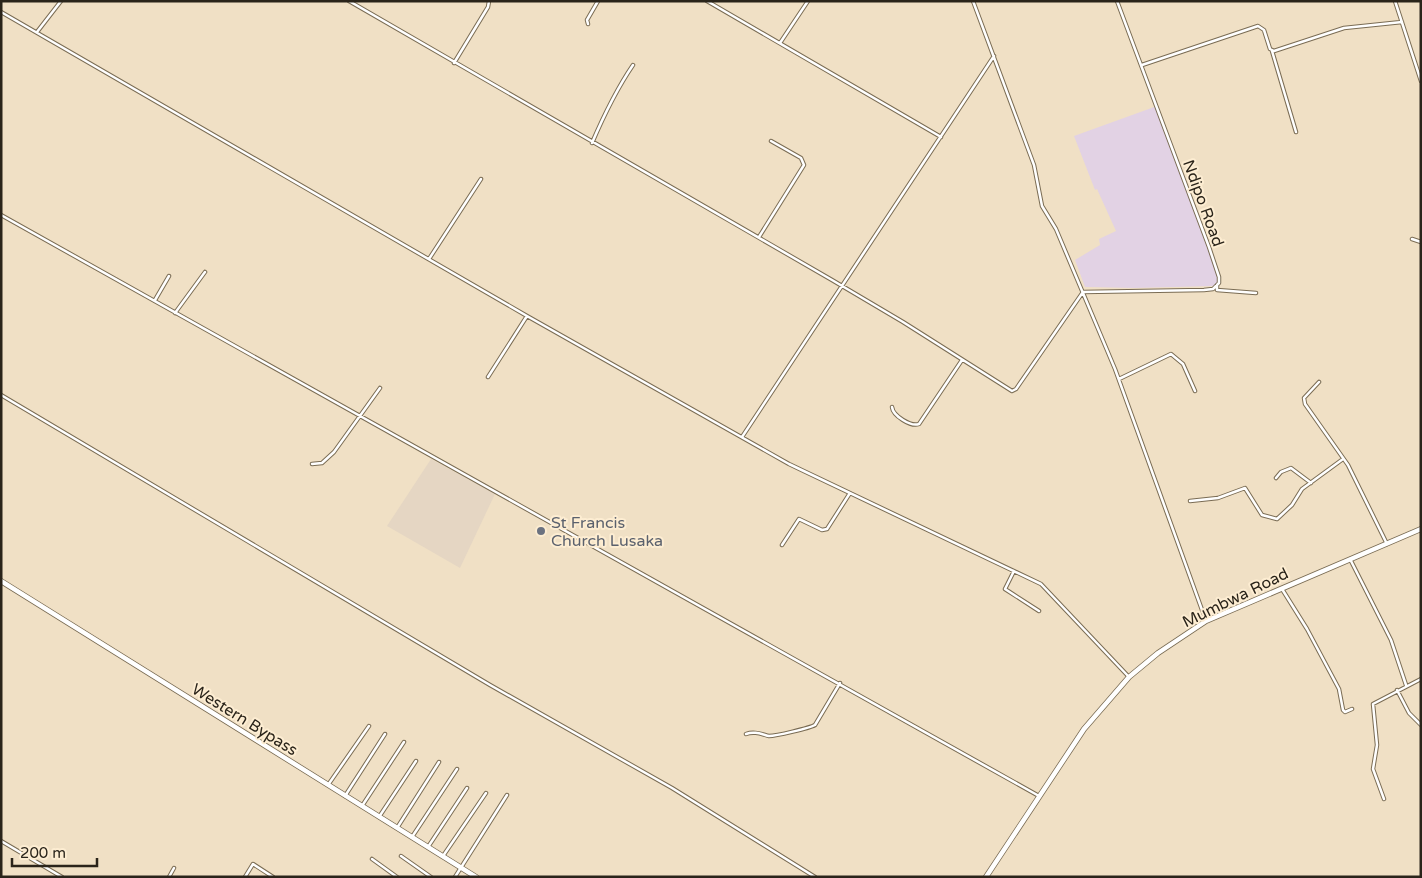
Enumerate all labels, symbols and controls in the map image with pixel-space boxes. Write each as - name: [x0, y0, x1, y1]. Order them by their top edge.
- street label: Ndipo Road: [1178, 157, 1228, 249]
- place label: St Francis Church Lusaka: [551, 513, 663, 551]
- marker: St Francis Church Lusaka: [535, 525, 547, 537]
- street label: Mumbwa Road: [1179, 564, 1292, 632]
- street label: Western Bypass: [188, 679, 301, 760]
- scale bar: [12, 836, 98, 868]
- text: 200 m: [20, 844, 66, 862]

